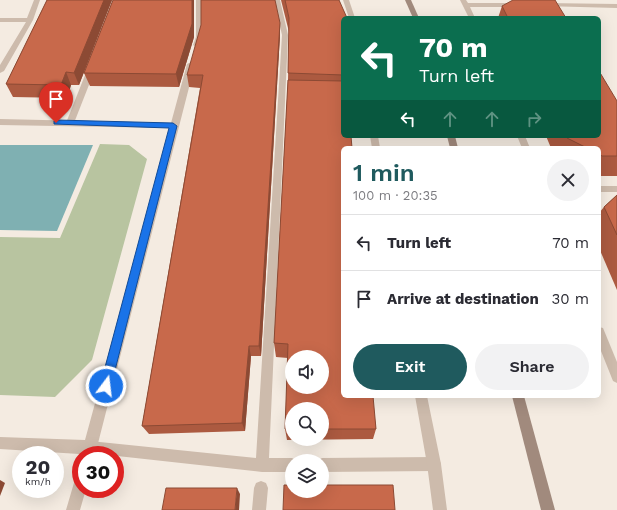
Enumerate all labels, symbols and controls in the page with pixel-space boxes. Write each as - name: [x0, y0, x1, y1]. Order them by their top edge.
- text: 70 m: [419, 31, 488, 64]
- icon: left: [353, 32, 405, 84]
- text: Turn left: [419, 65, 494, 86]
- pin: [39, 82, 73, 123]
- icon: arrive: [45, 88, 67, 110]
- icon: left: [397, 108, 419, 130]
- icon: ahead: [439, 108, 461, 130]
- icon: ahead: [481, 108, 503, 130]
- icon: right: [523, 108, 545, 130]
- text: 1 min: [353, 159, 415, 187]
- button: close: [547, 159, 589, 201]
- text: 100 m · 20:35: [353, 188, 438, 203]
- icon: left: [353, 232, 375, 254]
- text: Turn left: [387, 234, 451, 252]
- text: 70 m: [552, 234, 589, 252]
- icon: arrive: [353, 288, 375, 310]
- text: Arrive at destination: [387, 290, 539, 308]
- text: 30 m: [552, 290, 589, 308]
- button: Exit: [353, 344, 467, 390]
- button: Share: [475, 344, 589, 390]
- map controls: [285, 350, 329, 498]
- button: sound: [285, 350, 329, 394]
- position arrow: [85, 365, 127, 407]
- button: search: [285, 402, 329, 446]
- speed limit sign: 30: [72, 446, 124, 498]
- button: layers: [285, 454, 329, 498]
- text: 20: [26, 455, 50, 479]
- text: km/h: [25, 476, 51, 487]

